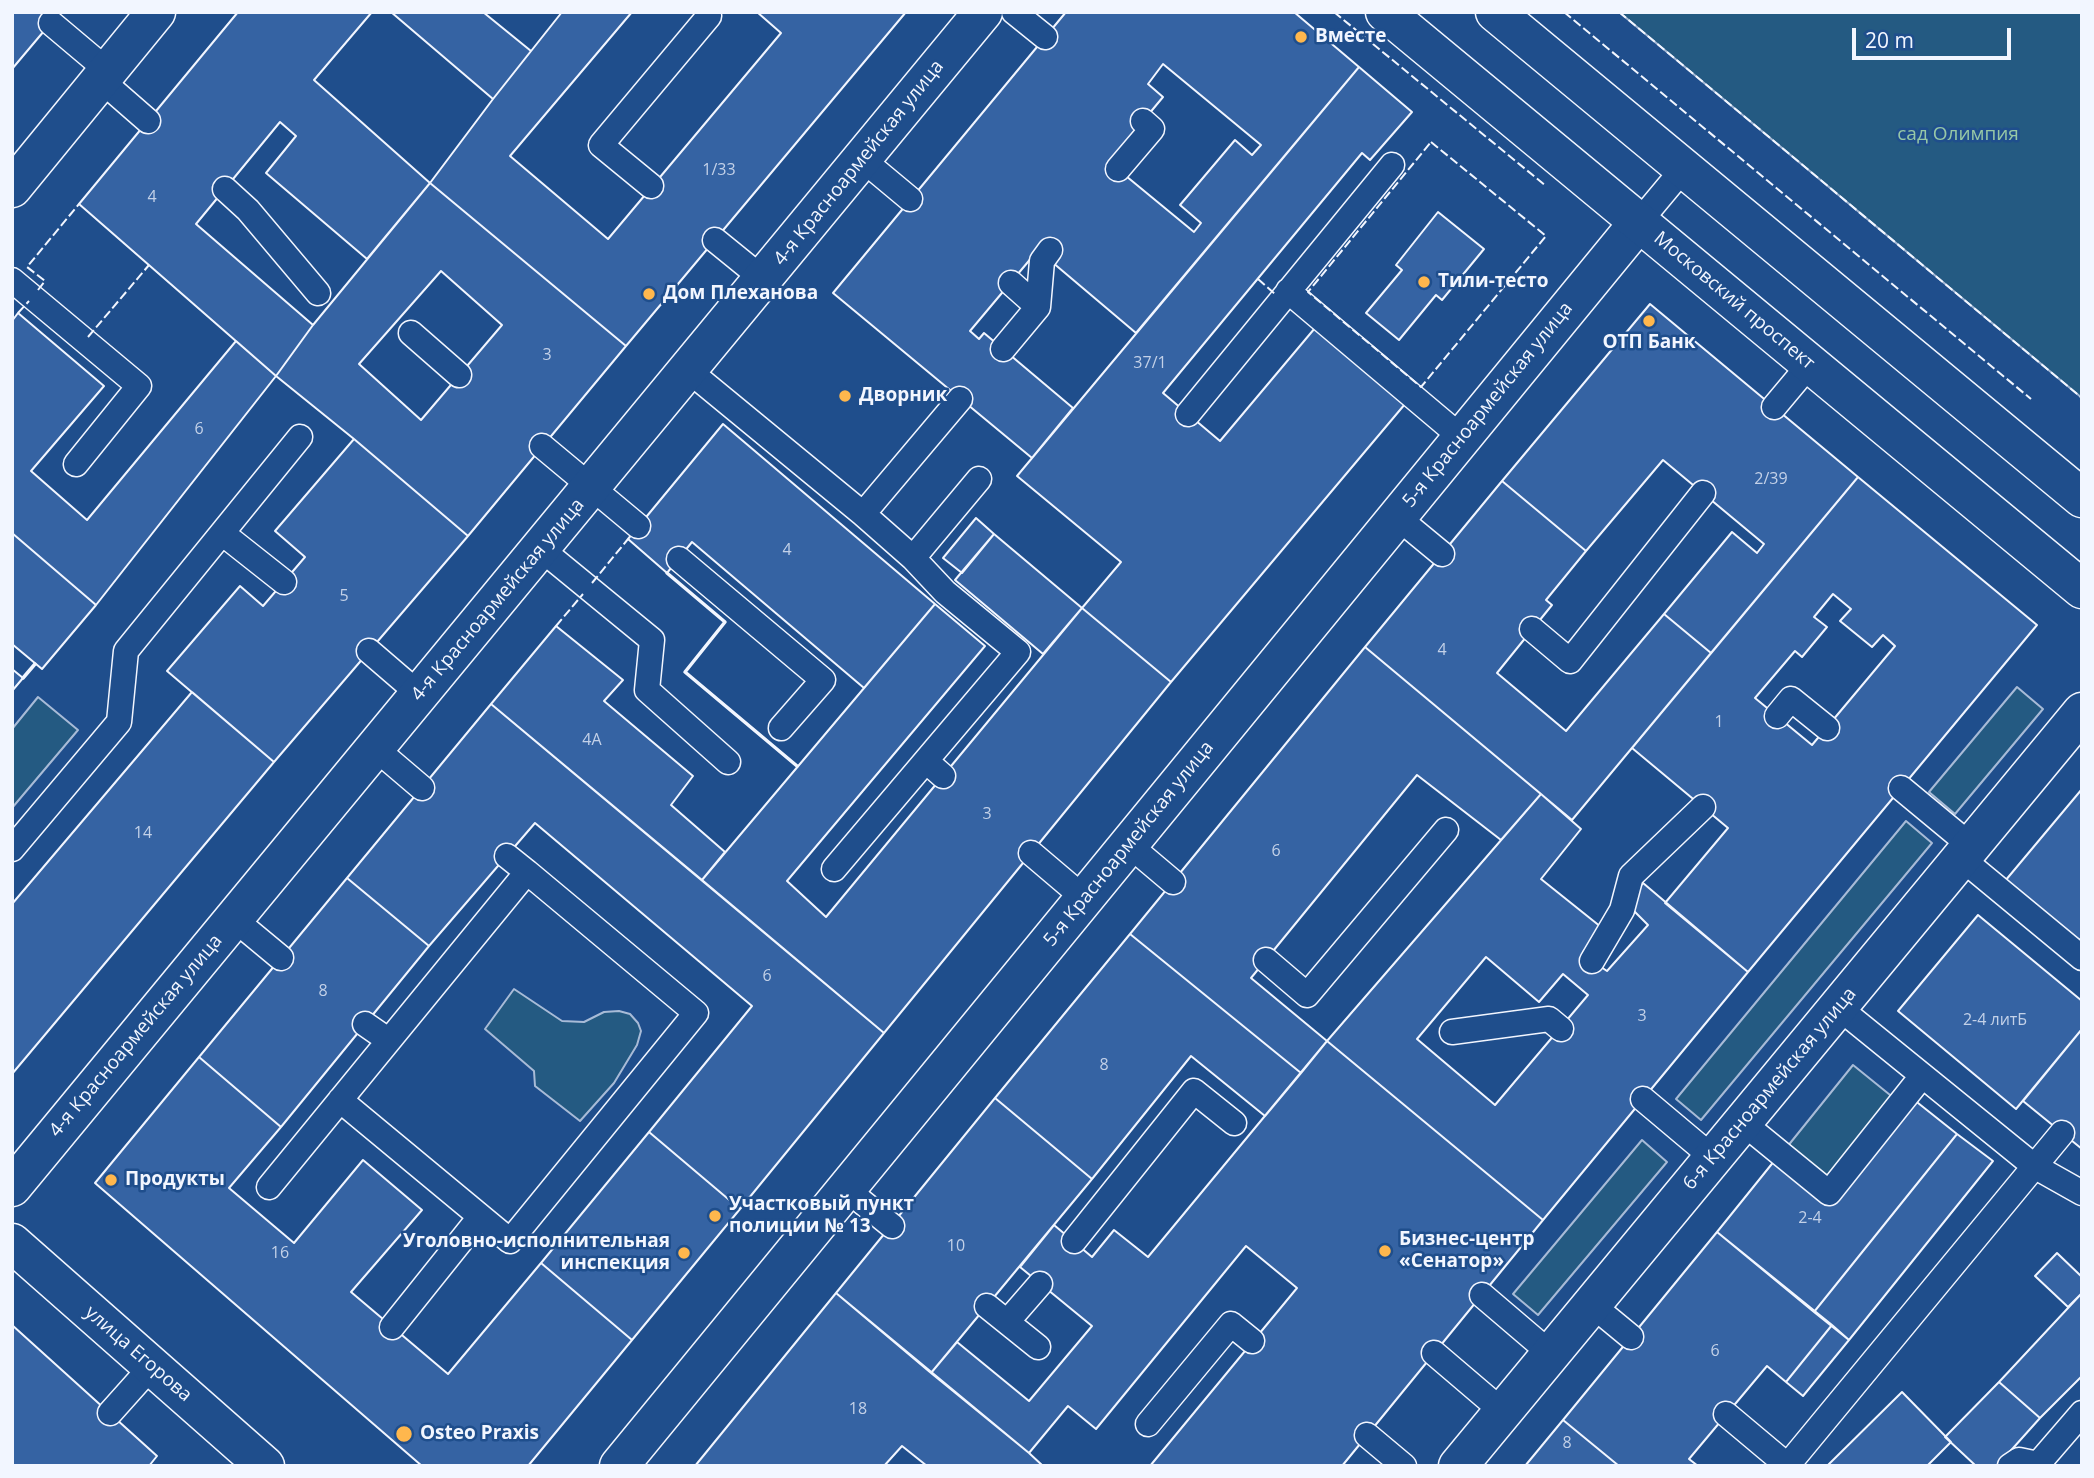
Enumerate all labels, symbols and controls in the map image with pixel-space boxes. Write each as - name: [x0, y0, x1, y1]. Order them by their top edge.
- scale bar: [1856, 14, 2015, 58]
- place label: Вместе: [1315, 26, 1387, 48]
- text: 20 m: [1865, 26, 1914, 54]
- marker: Вместе: [1293, 29, 1309, 45]
- street label: 4-я Красноармейская улица: [769, 56, 949, 270]
- park label: сад Олимпия: [1897, 124, 2019, 146]
- house number: 1/33: [702, 160, 736, 180]
- house number: 4: [147, 187, 157, 207]
- street label: Московский проспект: [1649, 227, 1819, 375]
- place label: Тили-тесто: [1438, 271, 1549, 293]
- marker: Тили-тесто: [1416, 274, 1432, 290]
- place label: Дом Плеханова: [663, 283, 818, 305]
- marker: Дом Плеханова: [641, 286, 657, 302]
- street label: 5-я Красноармейская улица: [1398, 298, 1578, 512]
- marker: ОТП Банк: [1641, 313, 1657, 329]
- place label: ОТП Банк: [1602, 332, 1696, 354]
- house number: 3: [542, 345, 552, 365]
- house number: 37/1: [1133, 353, 1167, 373]
- place label: Дворник: [859, 385, 947, 407]
- marker: Дворник: [837, 388, 853, 404]
- house number: 6: [194, 419, 204, 439]
- house number: 2/39: [1754, 469, 1788, 489]
- street label: 4-я Красноармейская улица: [407, 494, 589, 706]
- house number: 4: [782, 540, 792, 560]
- house number: 5: [339, 586, 349, 606]
- house number: 4: [1437, 640, 1447, 660]
- house number: 1: [1714, 712, 1724, 732]
- house number: 4А: [582, 730, 602, 750]
- street label: 5-я Красноармейская улица: [1039, 737, 1219, 951]
- house number: 3: [982, 804, 992, 824]
- house number: 14: [134, 823, 152, 843]
- house number: 6: [1271, 841, 1281, 861]
- street label: 4-я Красноармейская улица: [45, 930, 227, 1142]
- house number: 6: [762, 966, 772, 986]
- house number: 8: [318, 981, 328, 1001]
- street label: 6-я Красноармейская улица: [1679, 983, 1861, 1195]
- house number: 3: [1637, 1006, 1647, 1026]
- house number: 2-4 литБ: [1963, 1010, 2027, 1030]
- house number: 8: [1099, 1055, 1109, 1075]
- place label: Продукты: [125, 1169, 225, 1191]
- marker: Продукты: [103, 1172, 119, 1188]
- place label: Участковый пункт полиции № 13: [729, 1194, 914, 1238]
- marker: Участковый пункт полиции № 13: [707, 1208, 723, 1224]
- house number: 2-4: [1798, 1208, 1822, 1228]
- place label: Бизнес-центр «Сенатор»: [1399, 1229, 1534, 1273]
- place label: Уголовно-исполнительная инспекция: [403, 1231, 670, 1275]
- house number: 10: [947, 1236, 965, 1256]
- house number: 16: [271, 1243, 289, 1263]
- marker: Бизнес-центр «Сенатор»: [1377, 1243, 1393, 1259]
- marker: Уголовно-исполнительная инспекция: [676, 1245, 692, 1261]
- street label: улица Егорова: [80, 1301, 196, 1407]
- house number: 6: [1710, 1341, 1720, 1361]
- house number: 18: [849, 1399, 867, 1419]
- place label: Osteo Praxis: [420, 1423, 539, 1445]
- marker: Osteo Praxis: [394, 1424, 414, 1444]
- house number: 8: [1562, 1433, 1572, 1453]

